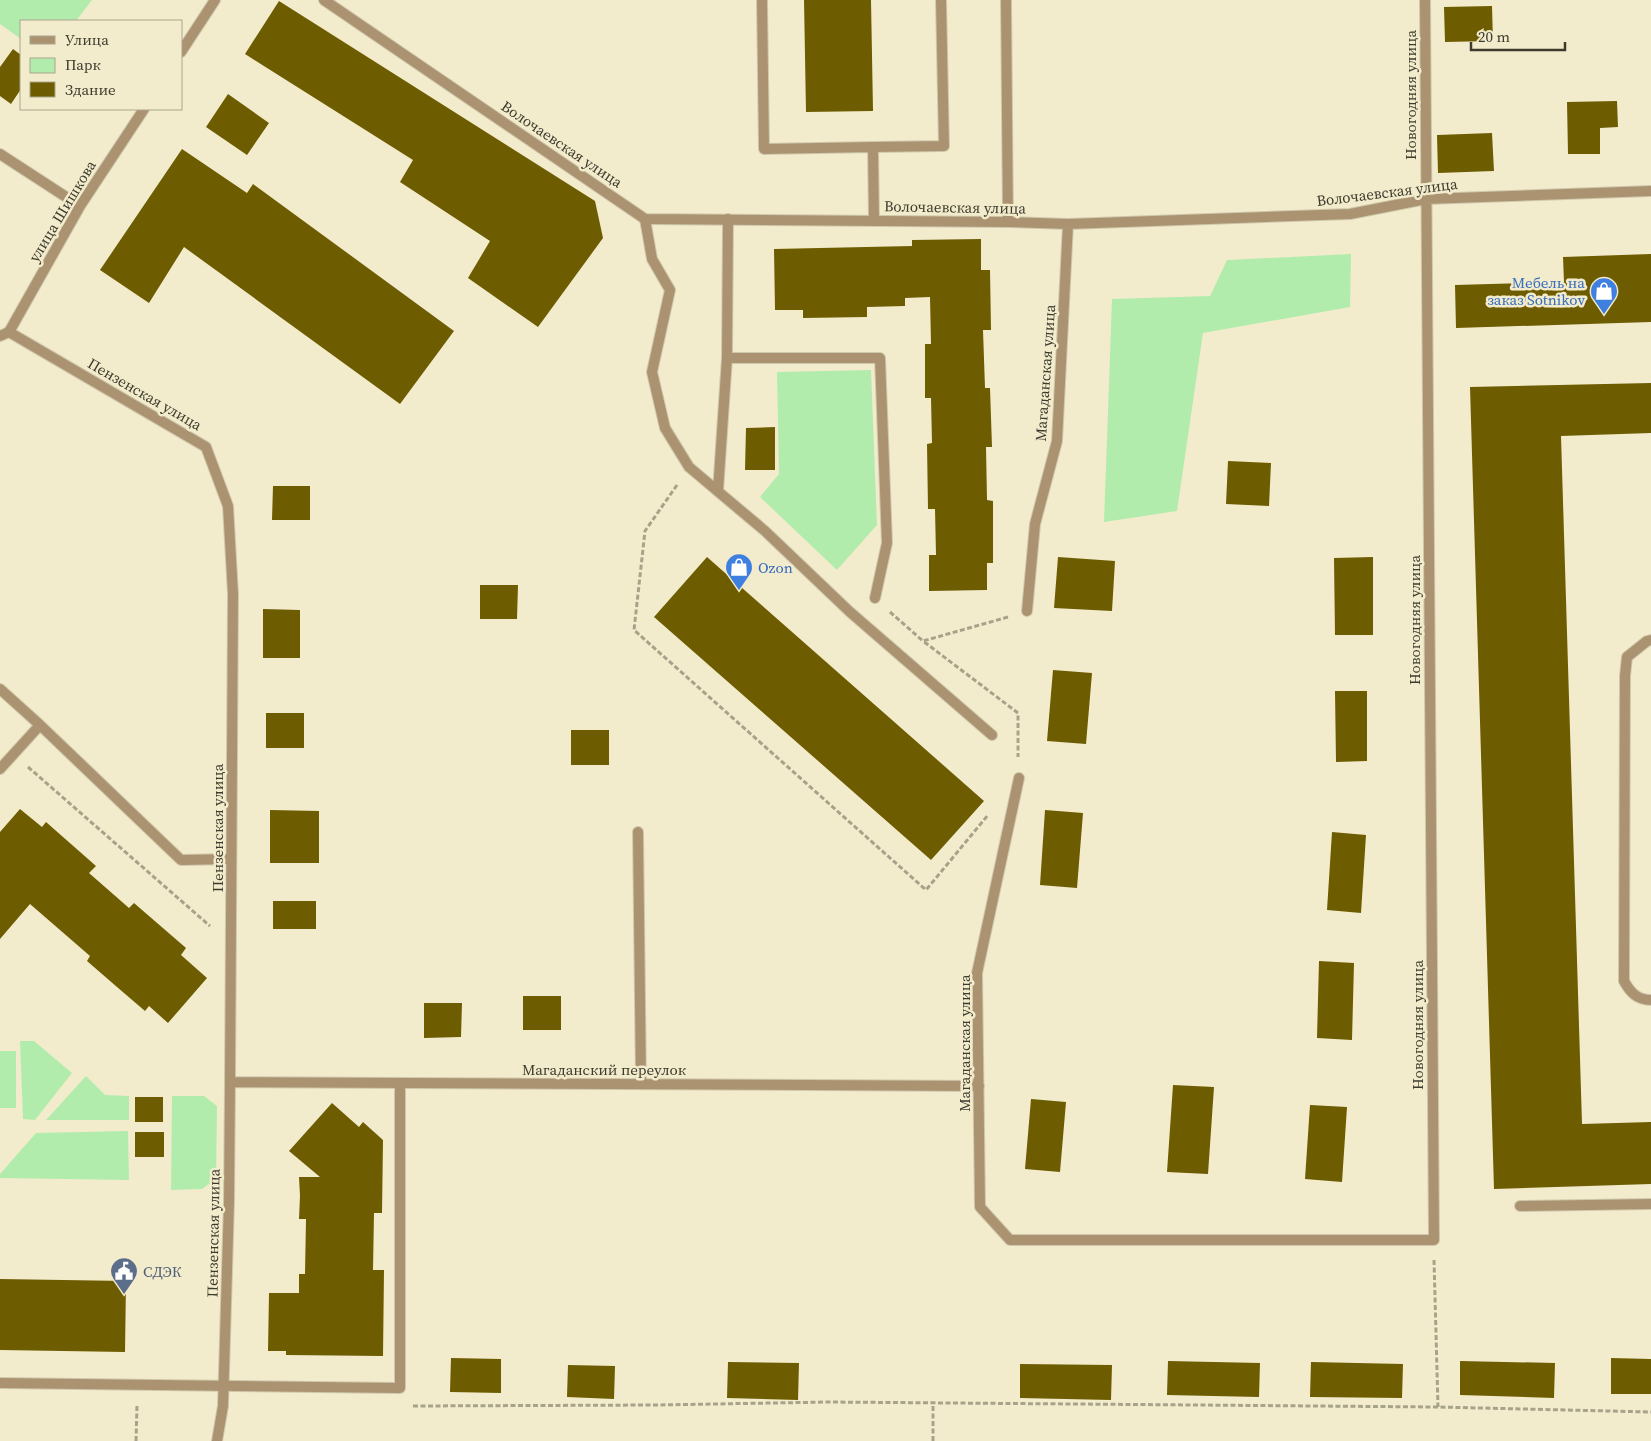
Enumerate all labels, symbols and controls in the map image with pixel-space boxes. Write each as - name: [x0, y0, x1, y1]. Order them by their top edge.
- legend: [20, 20, 182, 110]
- scale bar: [1471, 20, 1565, 52]
- text: 20 m: [1478, 26, 1510, 47]
- text: Улица: [65, 29, 109, 50]
- street label: Новогодняя улица: [1400, 30, 1421, 160]
- text: Парк: [65, 54, 101, 75]
- text: Здание: [65, 79, 116, 100]
- street label: Волочаевская улица: [497, 96, 627, 193]
- street label: улица Шишкова: [23, 156, 101, 266]
- street label: Волочаевская улица: [1315, 173, 1459, 211]
- street label: Волочаевская улица: [884, 195, 1027, 219]
- place label: Мебель на заказ Sotnikov: [1487, 272, 1585, 310]
- shop icon: Мебель на заказ Sotnikov: [1589, 276, 1619, 315]
- street label: Магаданская улица: [1030, 303, 1060, 442]
- street label: Пензенская улица: [84, 353, 206, 435]
- shop icon: Ozon: [724, 552, 754, 591]
- street label: Новогодняя улица: [1404, 555, 1425, 685]
- place label: Ozon: [758, 557, 793, 578]
- street label: Пензенская улица: [207, 763, 228, 892]
- street label: Новогодняя улица: [1407, 960, 1428, 1090]
- street label: Магаданская улица: [954, 974, 975, 1112]
- street label: Магаданский переулок: [522, 1059, 687, 1080]
- street label: Пензенская улица: [201, 1168, 225, 1298]
- public building icon: СДЭК: [109, 1256, 139, 1295]
- place label: СДЭК: [143, 1261, 182, 1282]

